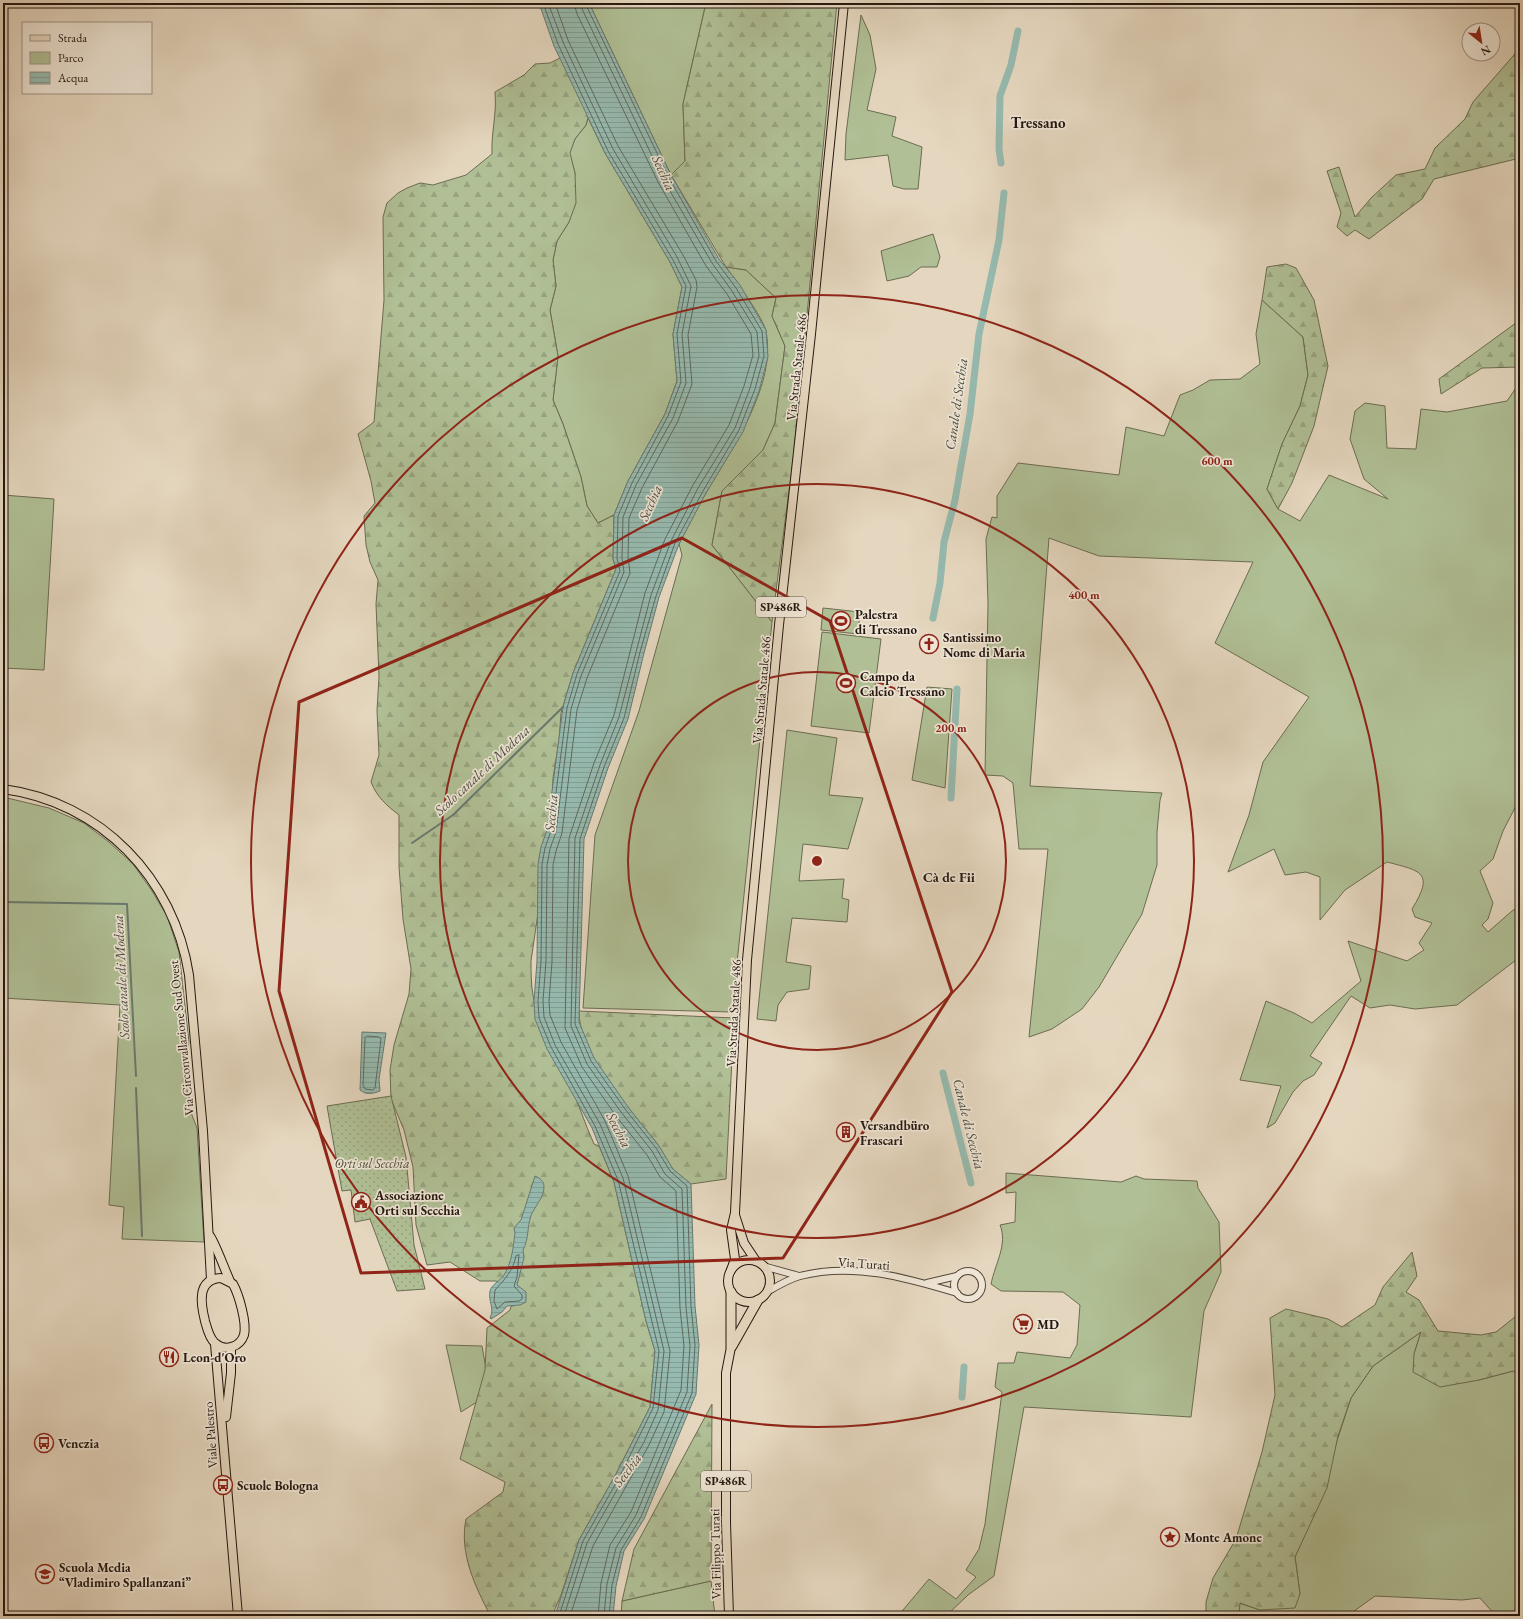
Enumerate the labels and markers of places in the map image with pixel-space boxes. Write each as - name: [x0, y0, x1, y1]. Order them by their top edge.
- place label: Palestra di Tressano: [855, 606, 917, 638]
- sports icon: Palestra di Tressano: [830, 610, 852, 632]
- place label: Santissimo Nome di Maria: [943, 629, 1025, 661]
- church icon: Santissimo Nome di Maria: [918, 633, 940, 655]
- place label: Campo da Calcio Tressano: [860, 668, 945, 700]
- sports icon: Campo da Calcio Tressano: [835, 672, 857, 694]
- centre of rings: [810, 854, 824, 868]
- place label: Versandbüro Frascari: [860, 1117, 930, 1149]
- building icon: Versandbüro Frascari: [835, 1121, 857, 1143]
- place label: Associazione Orti sul Secchia: [374, 1187, 460, 1219]
- public building icon: Associazione Orti sul Secchia: [350, 1191, 372, 1213]
- supermarket icon: MD: [1012, 1313, 1034, 1335]
- place label: MD: [1037, 1316, 1059, 1333]
- restaurant icon: Leon-d'Oro: [158, 1346, 180, 1368]
- place label: Leon-d'Oro: [183, 1349, 247, 1366]
- bus stop icon: Venezia: [33, 1432, 55, 1454]
- place label: Venezia: [58, 1435, 99, 1452]
- bus stop icon: Scuole Bologna: [212, 1474, 234, 1496]
- place label: Scuole Bologna: [237, 1477, 319, 1494]
- place icon: Monte Amone: [1159, 1526, 1181, 1548]
- place label: Monte Amone: [1184, 1529, 1262, 1546]
- place label: Scuola Media “Vladimiro Spallanzani”: [59, 1559, 191, 1591]
- school or university icon: Scuola Media “Vladimiro Spallanzani”: [34, 1563, 56, 1585]

